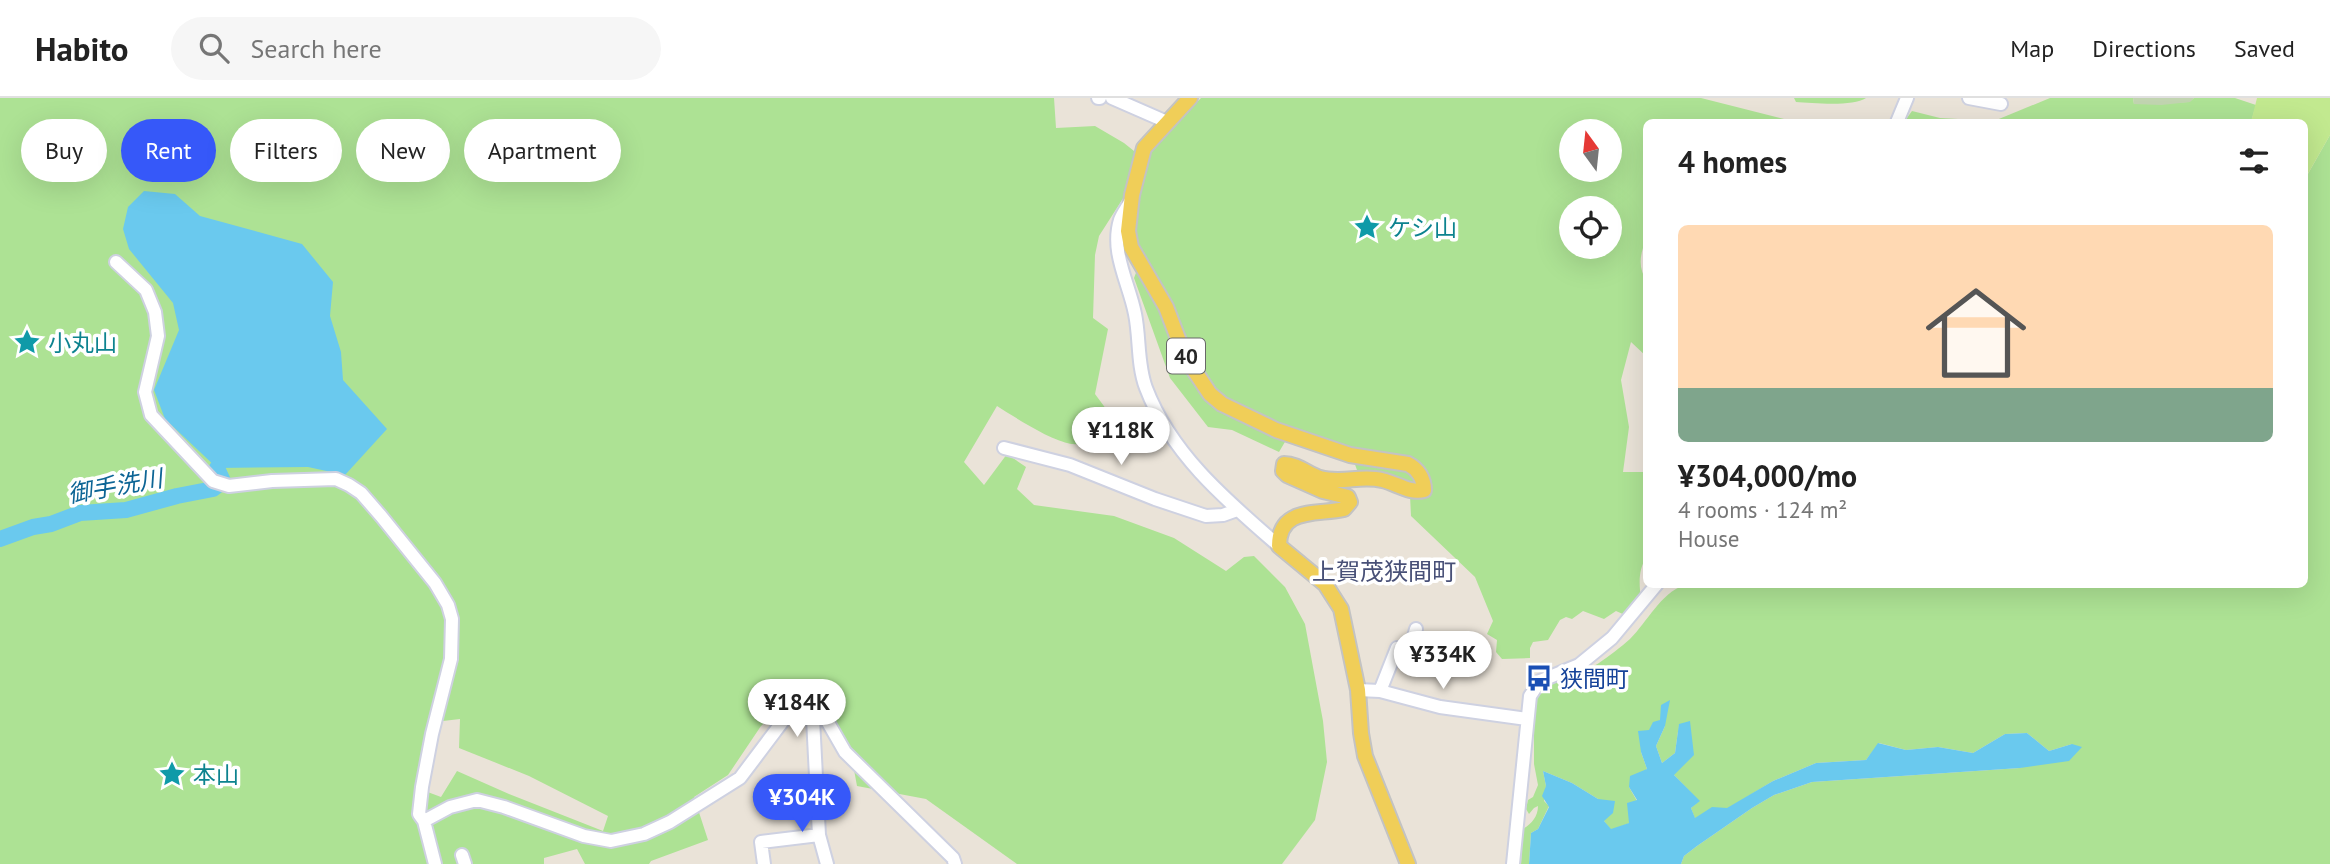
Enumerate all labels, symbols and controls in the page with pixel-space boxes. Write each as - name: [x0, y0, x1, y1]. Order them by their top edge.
- search box: [171, 17, 661, 80]
- text: Habito: [35, 27, 129, 70]
- icon: search: [195, 29, 233, 67]
- text: Search here: [251, 32, 382, 65]
- text: Map: [2010, 33, 2054, 64]
- text: Directions: [2092, 33, 2196, 64]
- text: Saved: [2234, 33, 2295, 64]
- chip: Buy: [21, 119, 107, 182]
- chip: Rent: [121, 119, 216, 182]
- chip: Filters: [230, 119, 342, 182]
- chip: New: [356, 119, 450, 182]
- chip: Apartment: [464, 119, 621, 182]
- north arrow: [1559, 119, 1622, 182]
- map controls: [1559, 119, 1622, 259]
- text: 4 homes: [1678, 142, 1787, 181]
- icon: filters: [2235, 142, 2273, 180]
- button: locate: [1559, 196, 1622, 259]
- place icon: ケシ山: [1352, 212, 1382, 242]
- place label: ケシ山: [1388, 213, 1457, 242]
- icon: home: [1913, 270, 2039, 396]
- place icon: 小丸山: [12, 327, 42, 357]
- place label: 小丸山: [48, 328, 117, 357]
- road number: 40: [1167, 338, 1205, 374]
- pin: ¥118K: [1072, 408, 1170, 467]
- text: ¥118K: [1088, 415, 1154, 444]
- text: ¥304,000/mo: [1678, 456, 1857, 495]
- water label: 御手洗川: [65, 462, 168, 510]
- text: 4 rooms · 124 m²: [1678, 495, 1847, 524]
- text: House: [1678, 524, 1740, 553]
- district label: 上賀茂狭間町: [1312, 556, 1456, 587]
- pin: ¥334K: [1394, 632, 1492, 691]
- text: ¥334K: [1410, 639, 1476, 668]
- bus stop icon: 狭間町: [1524, 663, 1554, 693]
- place label: 狭間町: [1560, 664, 1629, 693]
- pin: ¥184K: [748, 680, 846, 739]
- text: ¥184K: [764, 687, 830, 716]
- place icon: 本山: [157, 759, 187, 789]
- place label: 本山: [193, 760, 239, 789]
- pin: ¥304K: [753, 774, 851, 834]
- text: ¥304K: [769, 782, 835, 811]

